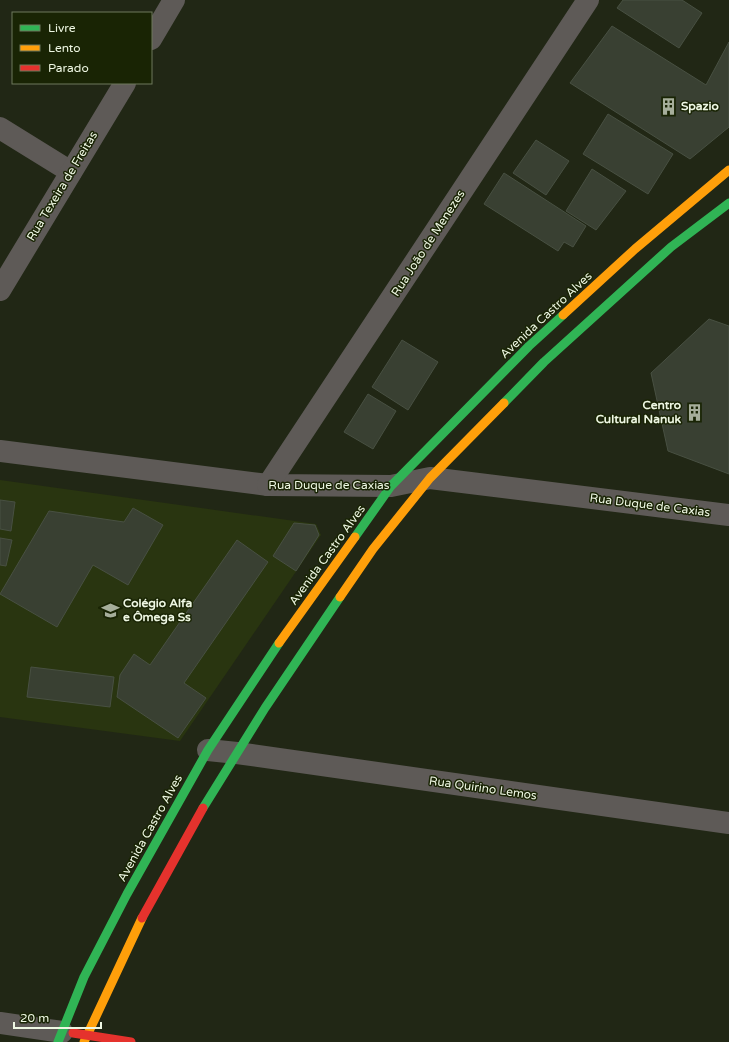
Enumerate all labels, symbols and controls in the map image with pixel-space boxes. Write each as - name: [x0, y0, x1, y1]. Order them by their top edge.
- legend: [12, 12, 152, 84]
- text: Livre: [48, 21, 76, 35]
- text: Lento: [48, 41, 81, 55]
- text: Parado: [48, 61, 89, 75]
- building icon: Spazio: [658, 96, 678, 116]
- place label: Spazio: [681, 99, 719, 114]
- street label: Rua Texeira de Freitas: [24, 128, 100, 243]
- street label: Rua João de Menezes: [388, 187, 468, 299]
- street label: Avenida Castro Alves: [497, 269, 595, 361]
- place label: Centro Cultural Nanuk: [596, 398, 681, 426]
- building icon: Centro Cultural Nanuk: [684, 402, 704, 422]
- street label: Rua Duque de Caxias: [268, 478, 390, 492]
- street label: Rua Duque de Caxias: [589, 491, 711, 519]
- street label: Avenida Castro Alves: [286, 502, 368, 608]
- place label: Colégio Alfa e Ômega Ss: [123, 596, 192, 625]
- school or university icon: Colégio Alfa e Ômega Ss: [100, 600, 120, 620]
- street label: Avenida Castro Alves: [115, 772, 185, 884]
- street label: Rua Quirino Lemos: [428, 774, 538, 803]
- scale bar: [14, 1004, 101, 1030]
- text: 20 m: [20, 1011, 49, 1025]

